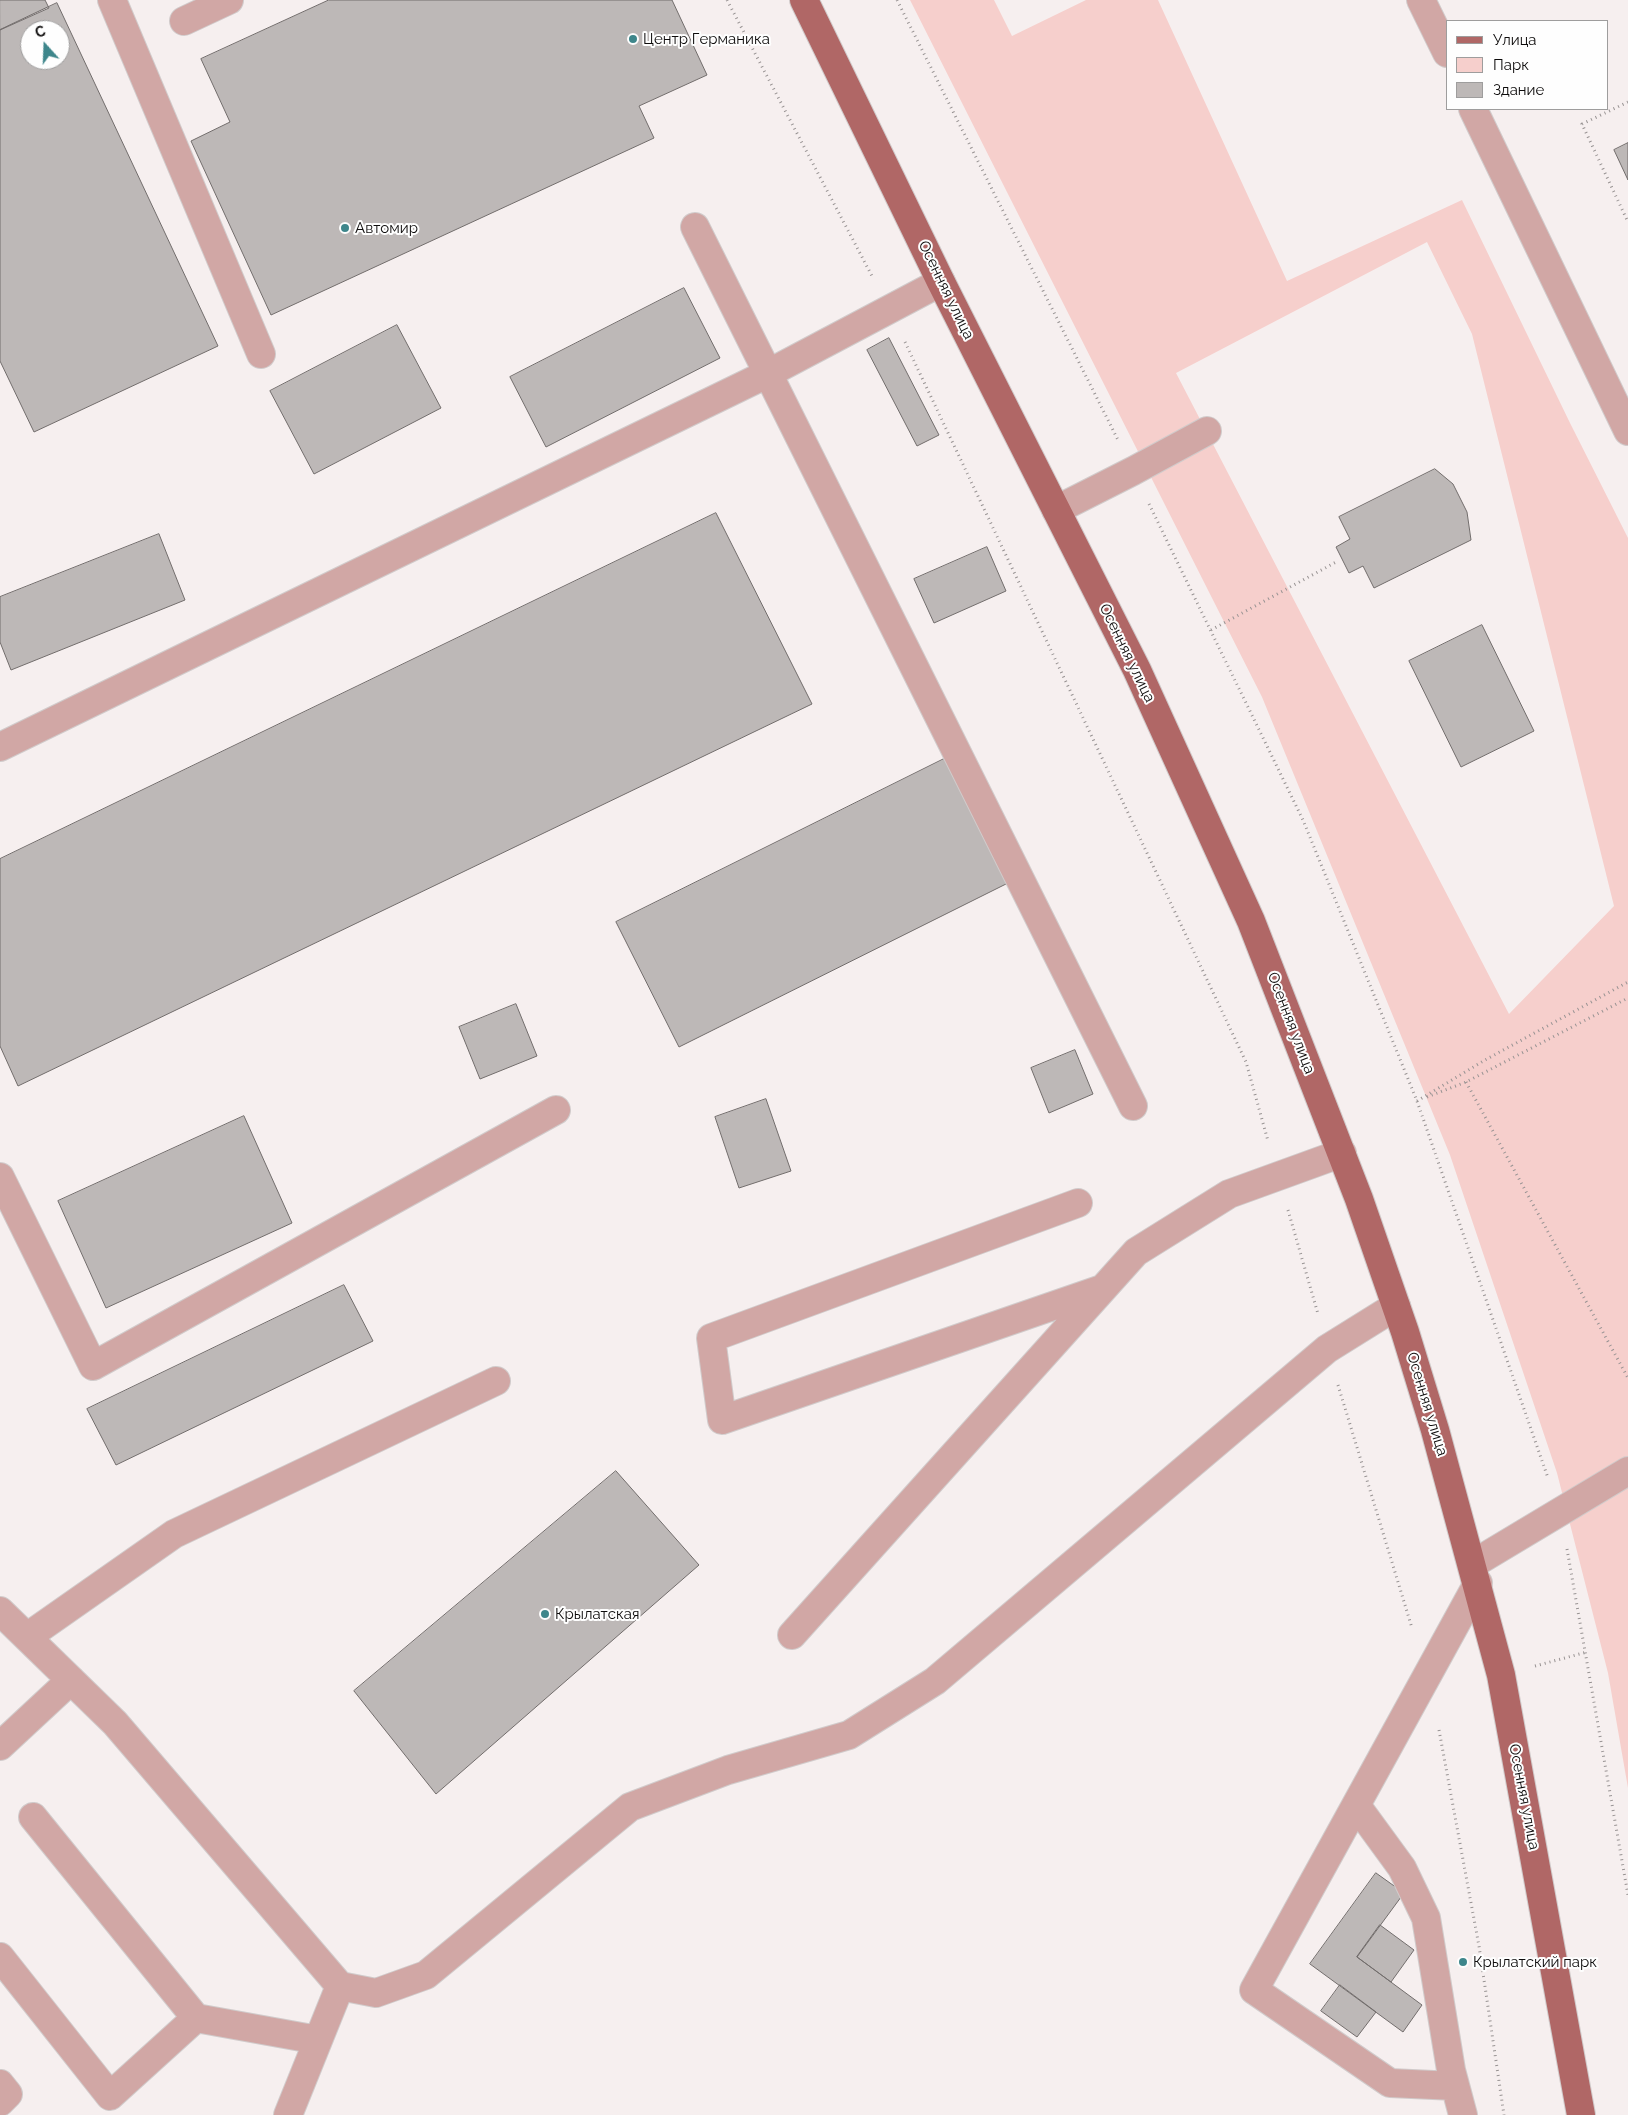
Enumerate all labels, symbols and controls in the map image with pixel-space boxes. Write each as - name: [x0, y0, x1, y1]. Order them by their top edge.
- north arrow: [20, 20, 70, 70]
- legend: [1446, 20, 1608, 110]
- text: С: [33, 23, 47, 41]
- place label: Центр Германика: [643, 30, 770, 48]
- text: Улица: [1493, 31, 1537, 49]
- marker: Центр Германика: [627, 33, 639, 45]
- text: Парк: [1493, 56, 1529, 74]
- text: Здание: [1493, 81, 1544, 99]
- place label: Автомир: [355, 219, 418, 237]
- marker: Автомир: [339, 222, 351, 234]
- street label: Осенняя улица: [914, 238, 978, 342]
- street label: Осенняя улица: [1095, 601, 1159, 705]
- street label: Осенняя улица: [1263, 970, 1319, 1076]
- street label: Осенняя улица: [1403, 1350, 1451, 1458]
- place label: Крылатская: [555, 1605, 640, 1623]
- marker: Крылатская: [539, 1608, 551, 1620]
- street label: Осенняя улица: [1505, 1743, 1543, 1851]
- place label: Крылатский парк: [1473, 1953, 1597, 1971]
- marker: Крылатский парк: [1457, 1956, 1469, 1968]

